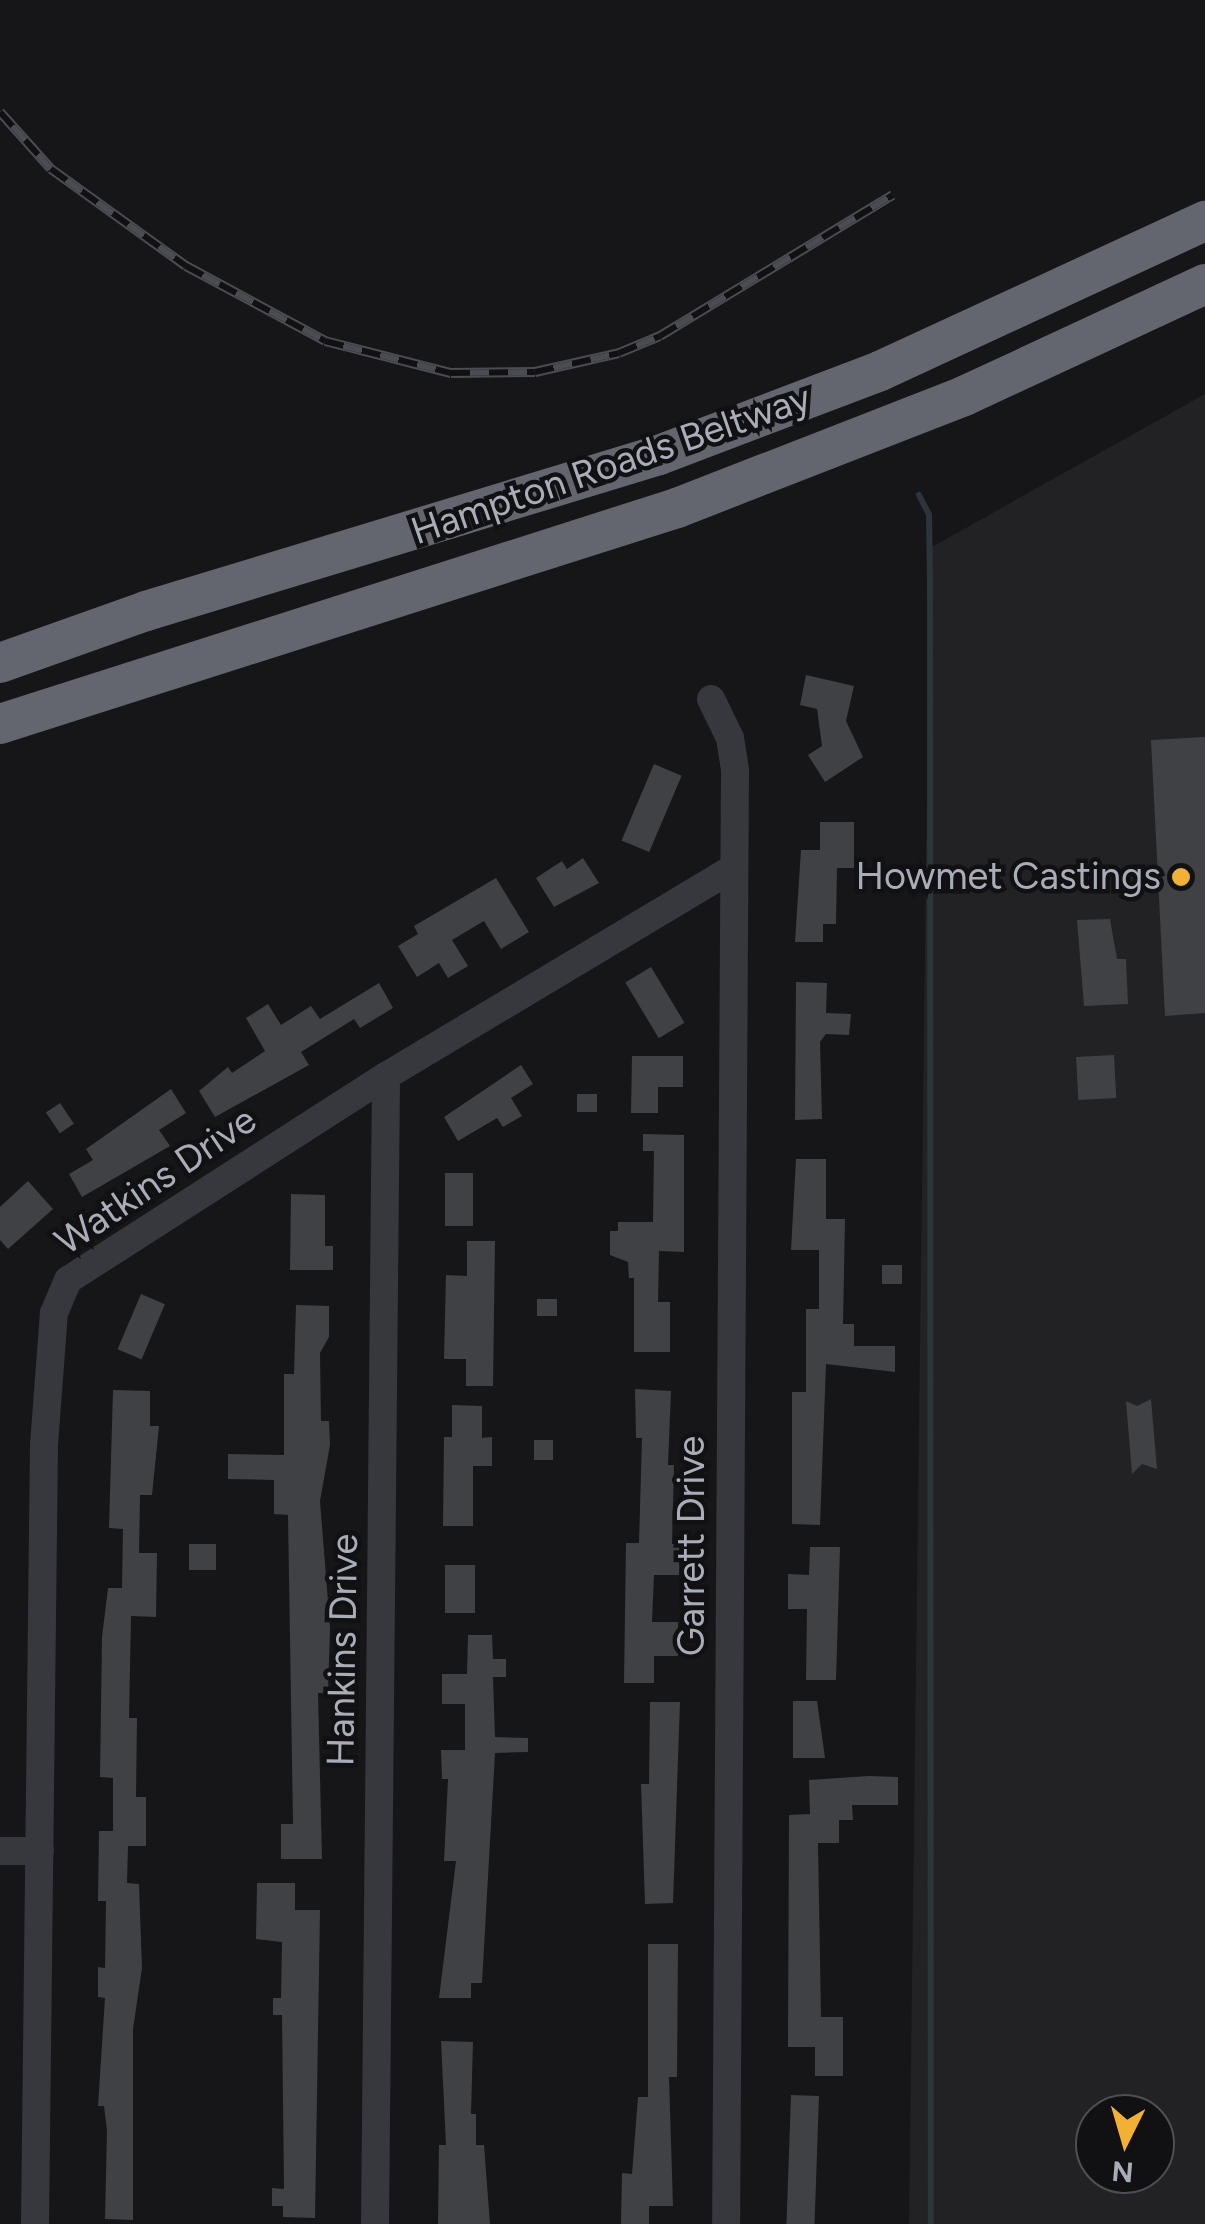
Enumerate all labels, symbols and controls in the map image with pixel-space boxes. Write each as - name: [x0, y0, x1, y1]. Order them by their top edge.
- street label: Hampton Roads Beltway: [405, 375, 817, 555]
- place label: Howmet Castings: [855, 854, 1161, 900]
- marker: Howmet Castings: [1170, 866, 1192, 888]
- street label: Watkins Drive: [47, 1097, 265, 1265]
- street label: Garrett Drive: [669, 1436, 715, 1656]
- street label: Hankins Drive: [318, 1533, 368, 1767]
- north arrow: [1075, 2094, 1175, 2194]
- text: N: [1110, 2154, 1135, 2190]

